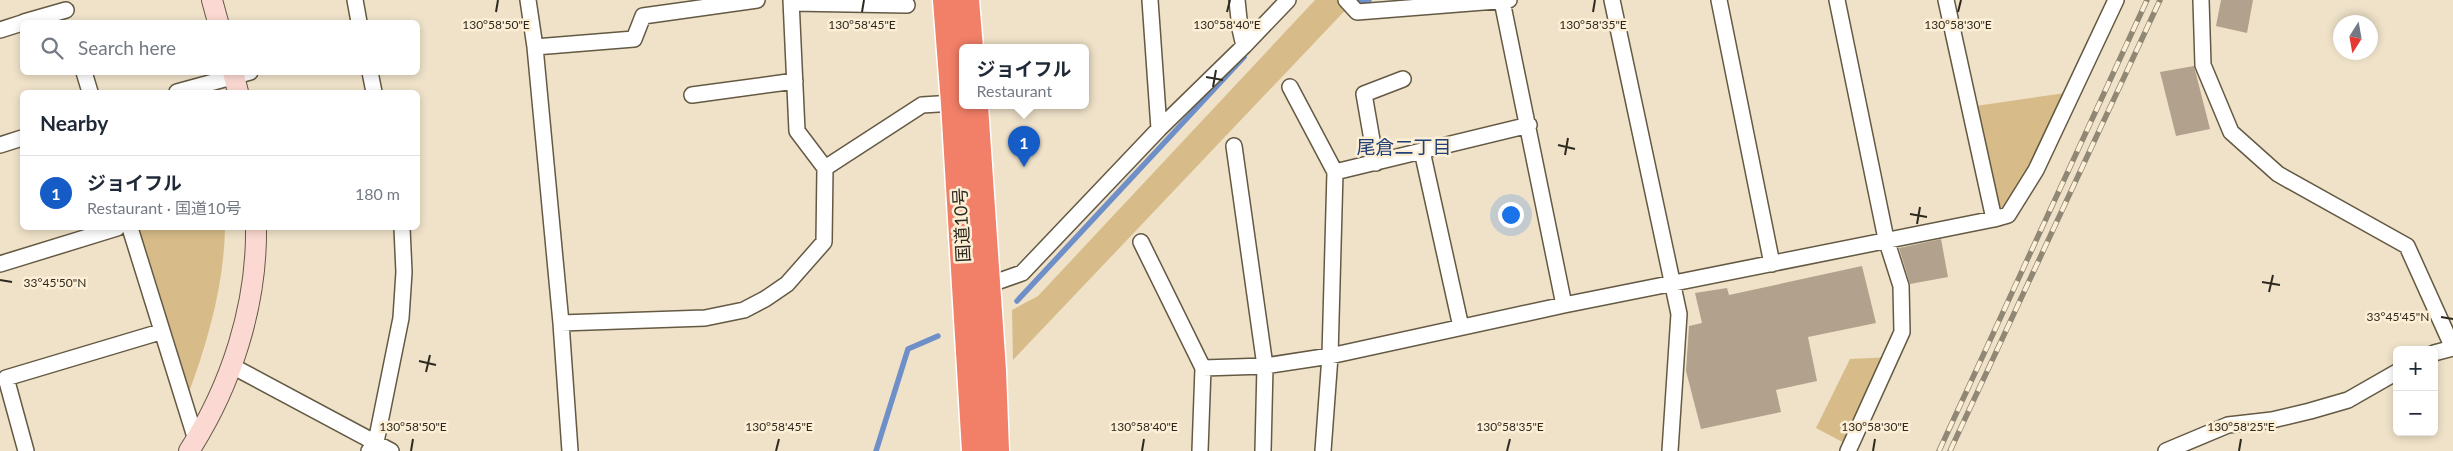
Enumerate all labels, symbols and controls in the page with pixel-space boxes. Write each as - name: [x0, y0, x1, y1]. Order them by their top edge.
- north arrow: [2333, 15, 2378, 60]
- text: 130°58'50"E: [462, 17, 530, 32]
- text: 130°58'45"E: [828, 17, 896, 32]
- text: 130°58'40"E: [1193, 17, 1261, 32]
- text: 130°58'35"E: [1559, 17, 1627, 32]
- text: 130°58'30"E: [1924, 17, 1992, 32]
- search box: [20, 20, 420, 75]
- icon: search: [38, 34, 66, 62]
- text: Search here: [78, 36, 176, 59]
- popup: [959, 44, 1089, 109]
- text: ジョイフル: [976, 57, 1072, 80]
- text: Restaurant: [976, 81, 1052, 100]
- text: Nearby: [40, 110, 108, 135]
- pin: 1: [1008, 126, 1040, 167]
- district label: 尾倉二丁目: [1356, 135, 1452, 158]
- text: ジョイフル: [87, 171, 182, 194]
- text: 1: [51, 184, 61, 203]
- text: 180 m: [355, 184, 400, 203]
- street label: 国道10号: [948, 187, 974, 263]
- text: Restaurant · 国道10号: [87, 198, 242, 217]
- your location: [1498, 202, 1524, 228]
- text: 33°45'50"N: [24, 275, 86, 290]
- text: 33°45'45"N: [2367, 309, 2429, 324]
- map controls: [2393, 346, 2438, 436]
- button: +: [2393, 346, 2438, 391]
- button: −: [2393, 391, 2438, 436]
- text: 130°58'50"E: [379, 419, 447, 434]
- text: 130°58'45"E: [745, 419, 813, 434]
- text: 130°58'40"E: [1110, 419, 1178, 434]
- text: 130°58'35"E: [1476, 419, 1544, 434]
- text: 130°58'30"E: [1841, 419, 1909, 434]
- text: 130°58'25"E: [2207, 419, 2275, 434]

